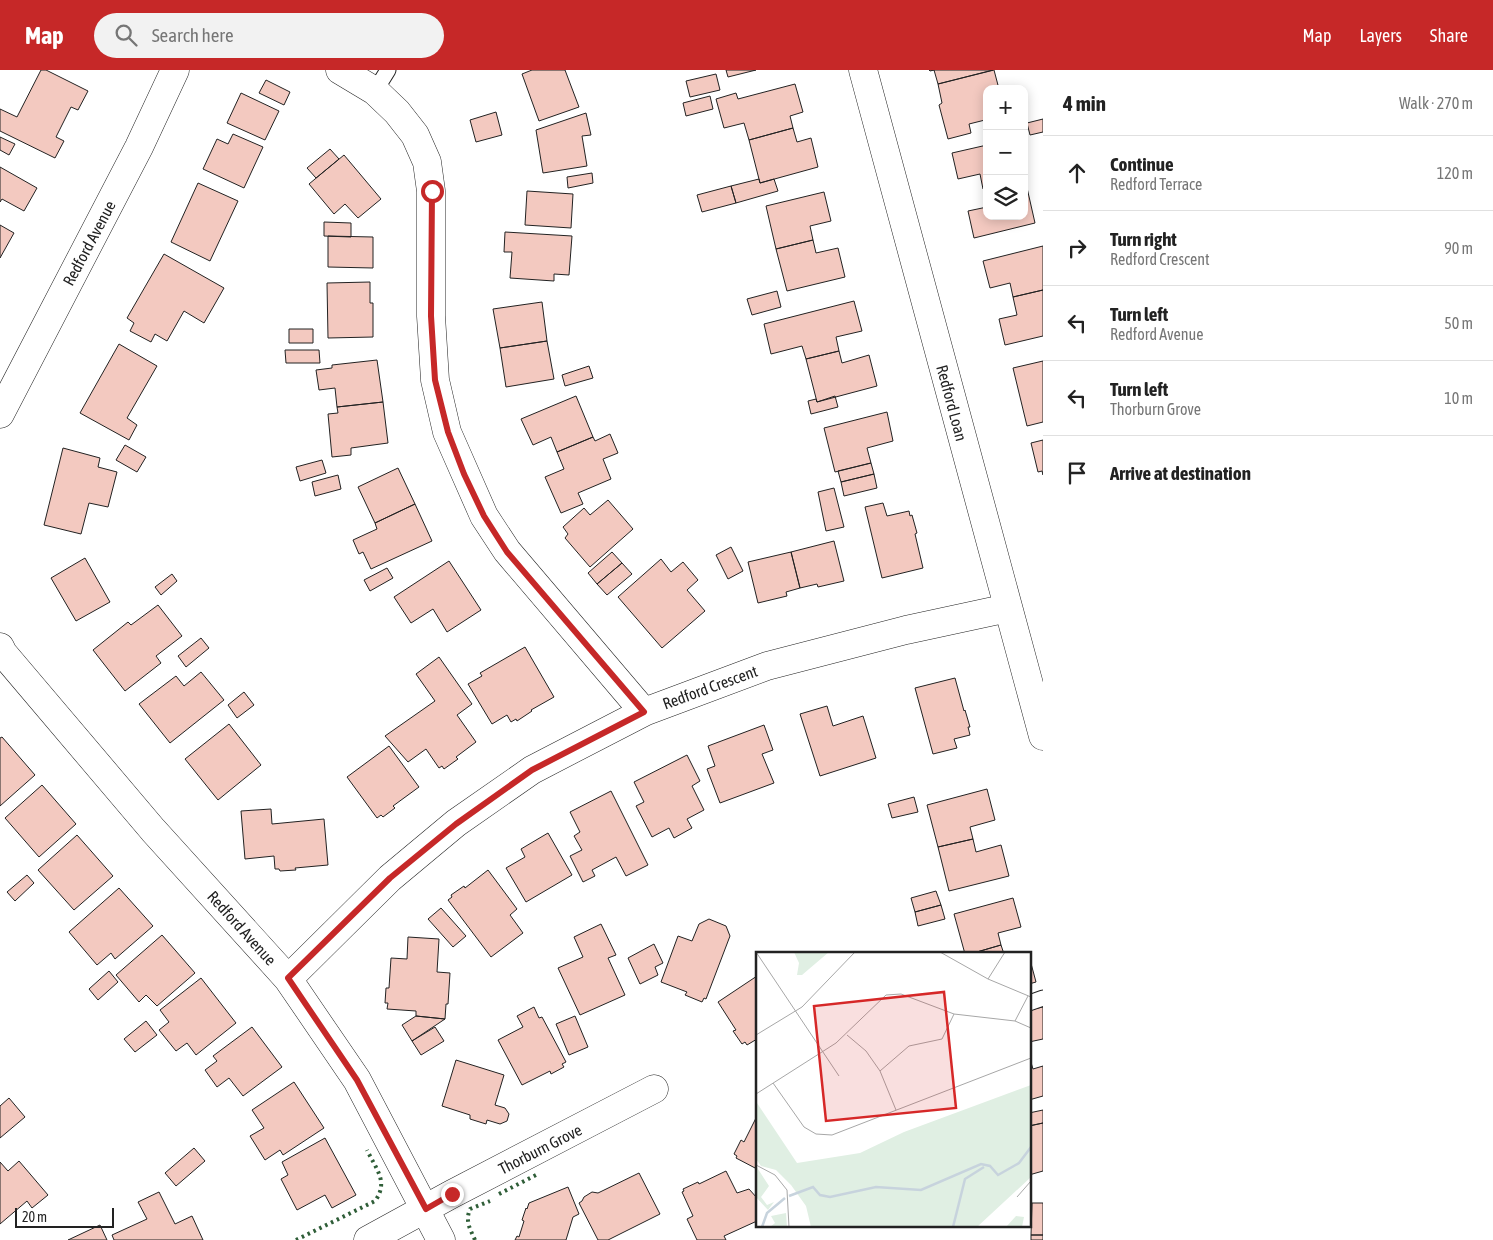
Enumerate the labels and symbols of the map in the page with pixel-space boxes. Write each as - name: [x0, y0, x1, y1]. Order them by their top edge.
- route start: [421, 180, 444, 203]
- street label: Redford Avenue: [59, 197, 119, 289]
- street label: Redford Loan: [933, 363, 971, 443]
- street label: Redford Crescent: [660, 661, 760, 712]
- street label: Redford Avenue: [204, 887, 280, 969]
- inset map: [756, 952, 1030, 1228]
- street label: Thorburn Grove: [495, 1120, 585, 1178]
- route end: [441, 1183, 464, 1206]
- scale bar: [15, 1205, 114, 1228]

